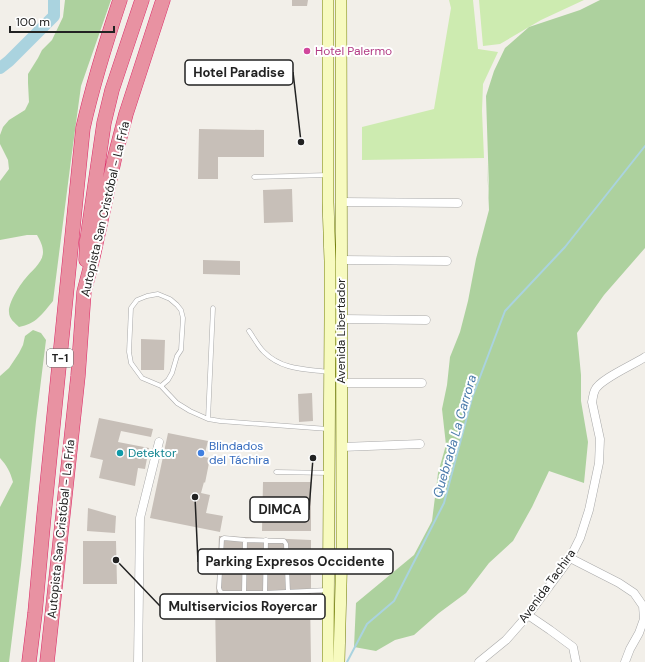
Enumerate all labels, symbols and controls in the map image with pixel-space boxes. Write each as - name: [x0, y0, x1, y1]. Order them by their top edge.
- scale bar: [10, 8, 114, 34]
- text: 100 m: [16, 14, 50, 30]
- place label: Hotel Palermo: [315, 43, 392, 59]
- marker: Hotel Palermo: [302, 46, 312, 56]
- callout: Hotel Paradise: [185, 60, 293, 85]
- text: Hotel Paradise: [193, 64, 285, 81]
- street label: Autopista San Cristóbal - La Fría: [77, 120, 133, 298]
- street label: Avenida Libertador: [333, 278, 349, 384]
- road number: T-1: [47, 349, 73, 367]
- water label: Quebrada La Carrora: [429, 373, 480, 500]
- place label: Blindados del Táchira: [209, 438, 269, 468]
- street label: Autopista San Cristóbal - La Fría: [44, 439, 78, 619]
- place label: Detektor: [128, 445, 177, 461]
- marker: Detektor: [115, 448, 125, 458]
- marker: Blindados del Táchira: [196, 448, 206, 458]
- callout: DIMCA: [250, 497, 309, 522]
- text: DIMCA: [259, 501, 301, 518]
- street label: Avenida Tachira: [515, 546, 579, 626]
- callout: Parking Expresos Occidente: [198, 549, 393, 574]
- text: Parking Expresos Occidente: [206, 553, 385, 570]
- callout: Multiservicios Royercar: [160, 594, 325, 619]
- text: Multiservicios Royercar: [169, 598, 318, 615]

